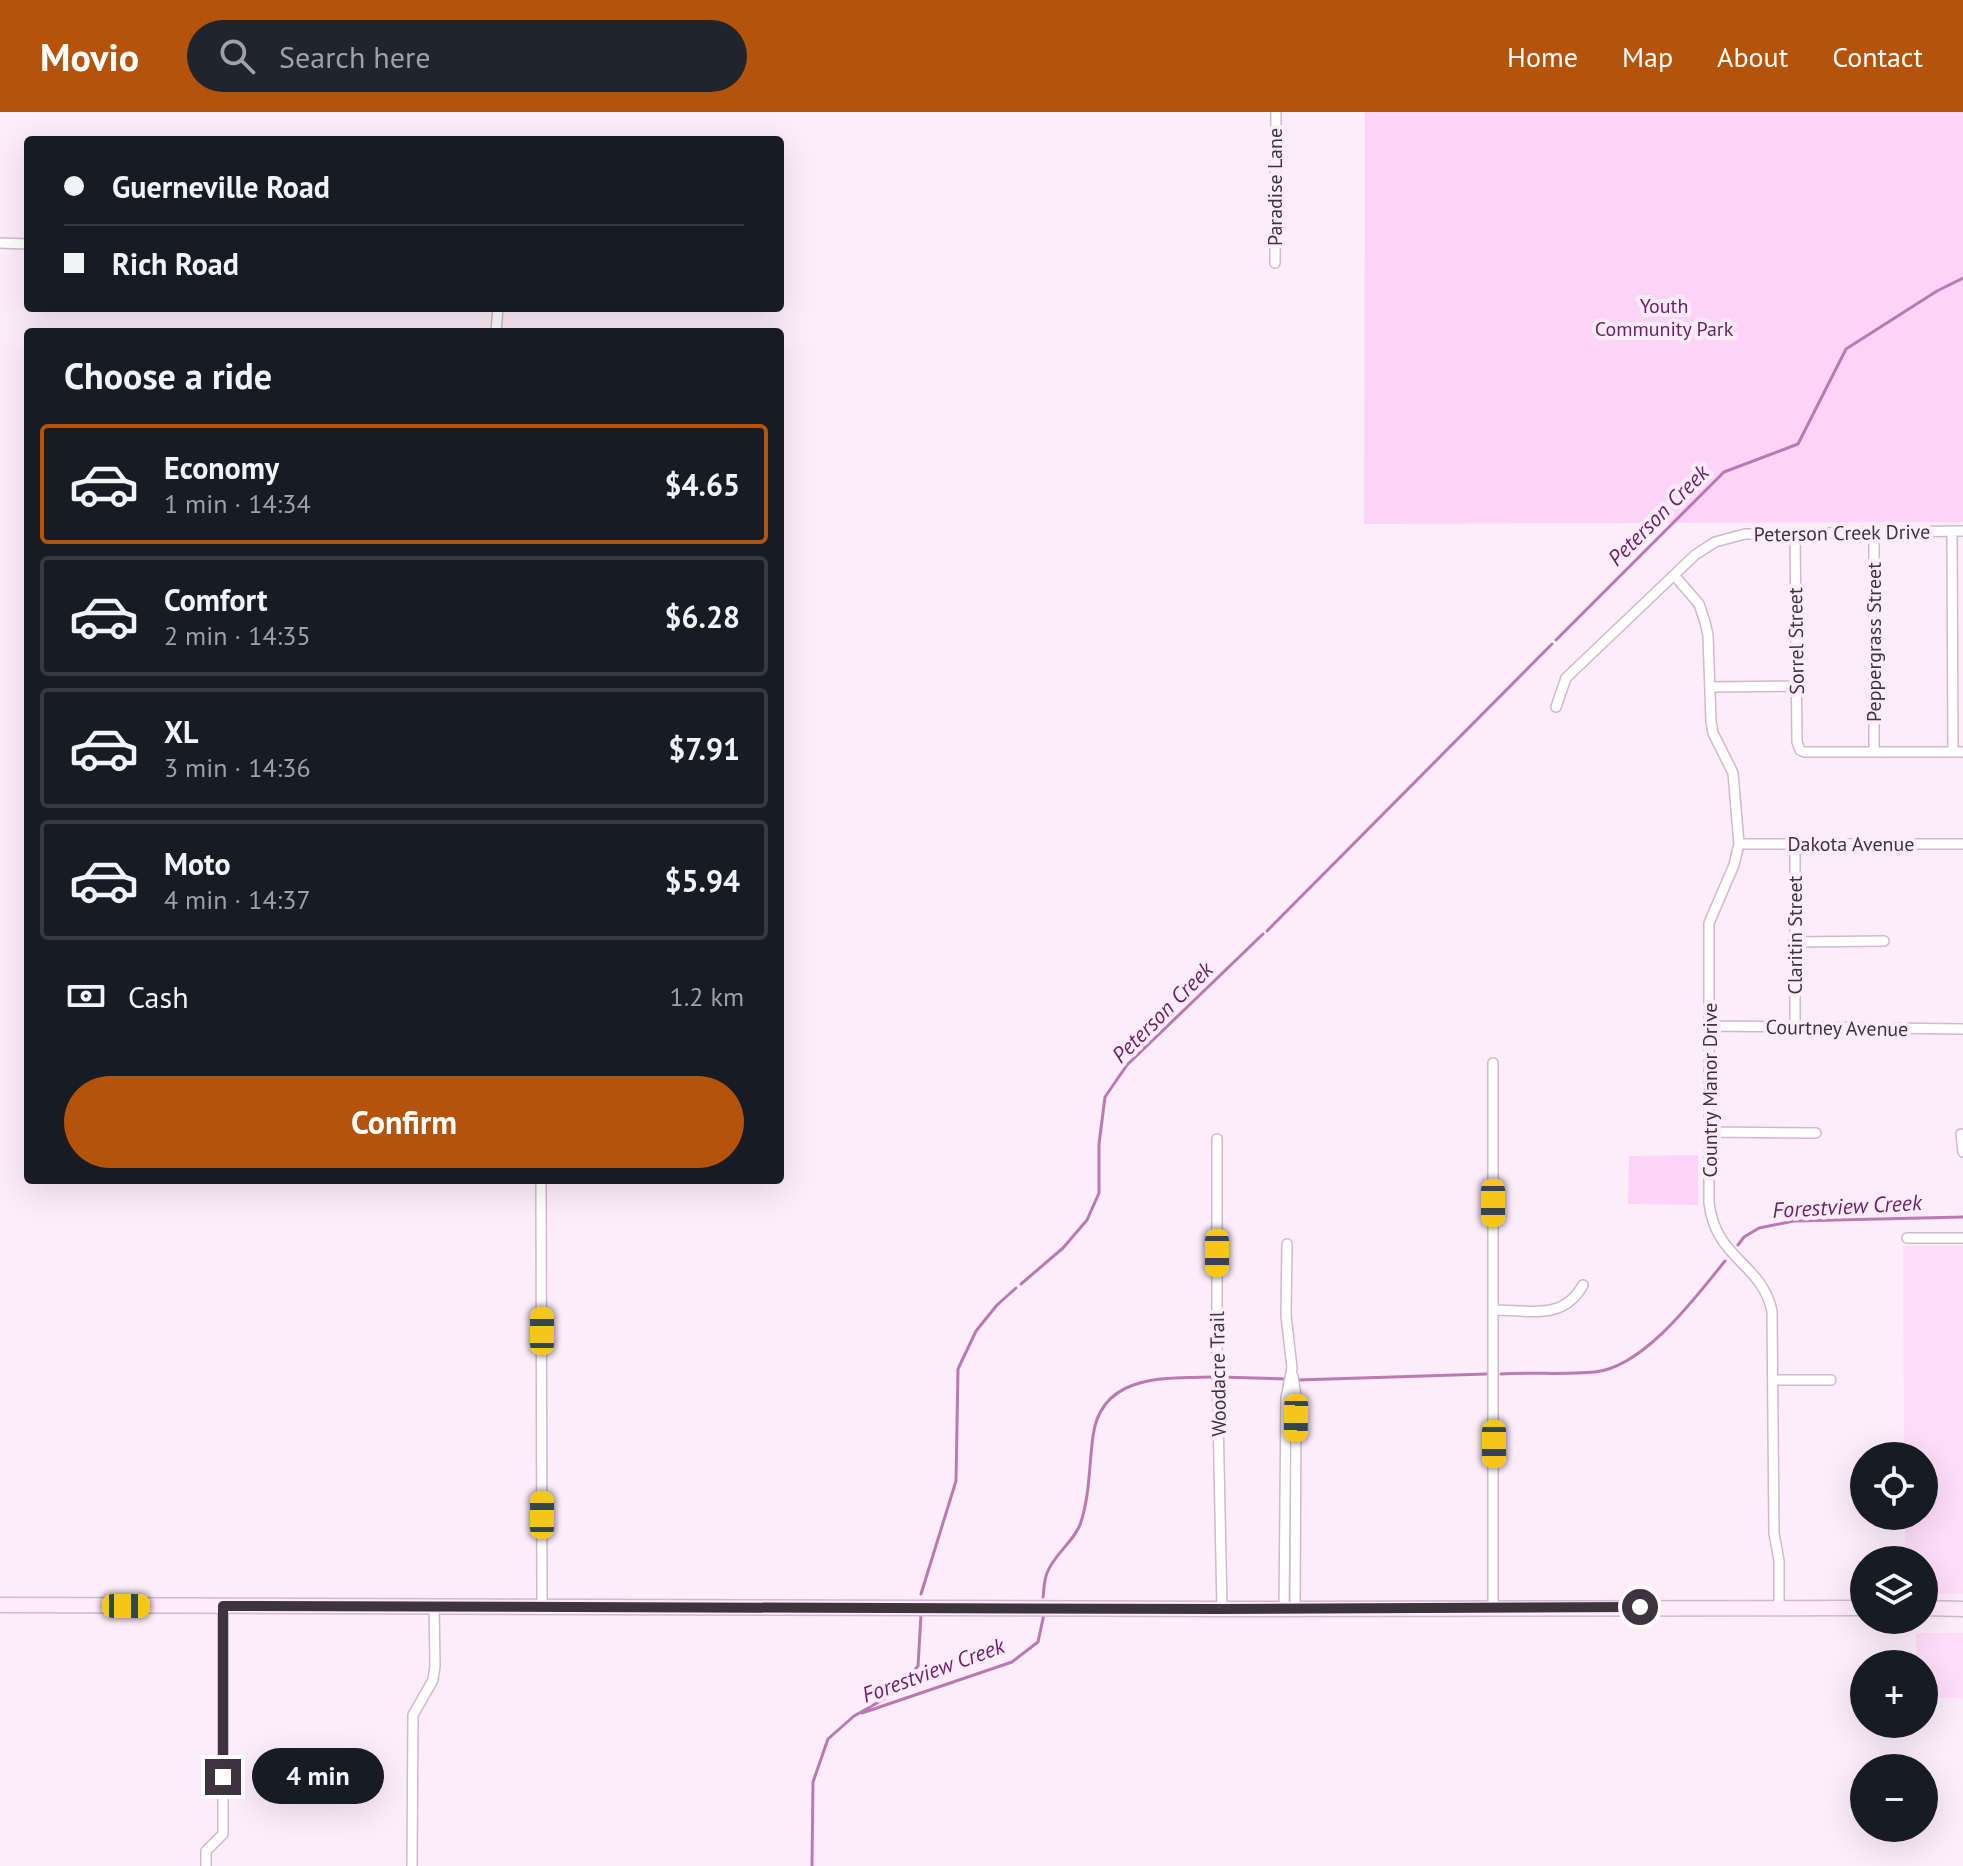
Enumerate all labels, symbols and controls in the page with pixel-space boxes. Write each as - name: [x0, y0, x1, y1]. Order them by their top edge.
- search box: [187, 20, 747, 92]
- text: Movio: [40, 32, 139, 81]
- icon: search: [215, 34, 259, 78]
- text: Search here: [279, 37, 430, 76]
- text: Home: [1507, 38, 1578, 75]
- text: Map: [1622, 38, 1673, 75]
- text: About: [1717, 38, 1788, 75]
- text: Contact: [1832, 38, 1923, 75]
- street label: Paradise Lane: [1262, 128, 1288, 246]
- text: Guerneville Road: [112, 167, 330, 206]
- text: Rich Road: [112, 244, 239, 283]
- park label: Youth Community Park: [1595, 293, 1734, 342]
- text: Choose a ride: [64, 352, 272, 399]
- icon: car: [68, 448, 140, 520]
- text: Economy: [164, 448, 279, 487]
- water label: Peterson Creek: [1601, 458, 1715, 572]
- text: $4.65: [665, 465, 740, 504]
- text: 1 min · 14:34: [164, 487, 311, 520]
- street label: Peterson Creek Drive: [1753, 518, 1931, 548]
- street label: Peppergrass Street: [1861, 562, 1887, 722]
- icon: car: [68, 580, 140, 652]
- text: Comfort: [164, 580, 267, 619]
- street label: Sorrel Street: [1782, 587, 1810, 695]
- text: $6.28: [665, 597, 740, 636]
- text: 2 min · 14:35: [164, 619, 311, 652]
- icon: car: [68, 712, 140, 784]
- text: XL: [164, 712, 198, 751]
- text: $7.91: [668, 729, 740, 768]
- text: 3 min · 14:36: [164, 751, 311, 784]
- street label: Dakota Avenue: [1788, 831, 1914, 857]
- icon: car: [68, 844, 140, 916]
- text: Moto: [164, 844, 231, 883]
- text: $5.94: [665, 861, 740, 900]
- street label: Claritin Street: [1782, 875, 1808, 994]
- text: 4 min · 14:37: [164, 883, 311, 916]
- water label: Peterson Creek: [1105, 955, 1219, 1069]
- icon: cash: [64, 974, 108, 1018]
- text: Cash: [128, 977, 189, 1016]
- text: 1.2 km: [670, 980, 744, 1013]
- street label: Country Manor Drive: [1697, 1002, 1723, 1178]
- street label: Courtney Avenue: [1765, 1014, 1909, 1042]
- button: Confirm: [64, 1076, 744, 1168]
- car: [1481, 1179, 1505, 1227]
- water label: Forestview Creek: [1772, 1188, 1924, 1224]
- car: [1205, 1229, 1229, 1277]
- car: [530, 1307, 554, 1355]
- street label: Woodacre Trail: [1204, 1311, 1232, 1437]
- car: [1284, 1394, 1308, 1442]
- car: [1482, 1420, 1506, 1468]
- map controls: [1850, 1442, 1938, 1842]
- button: locate: [1850, 1442, 1938, 1530]
- car: [530, 1491, 554, 1539]
- button: layers: [1850, 1546, 1938, 1634]
- route start: [1622, 1589, 1658, 1625]
- car: [102, 1594, 150, 1618]
- water label: Forestview Creek: [858, 1631, 1009, 1709]
- button: +: [1850, 1650, 1938, 1738]
- callout: 4 min: [251, 1749, 383, 1805]
- button: −: [1850, 1754, 1938, 1842]
- route end: [205, 1759, 241, 1795]
- text: 4 min: [286, 1759, 350, 1792]

